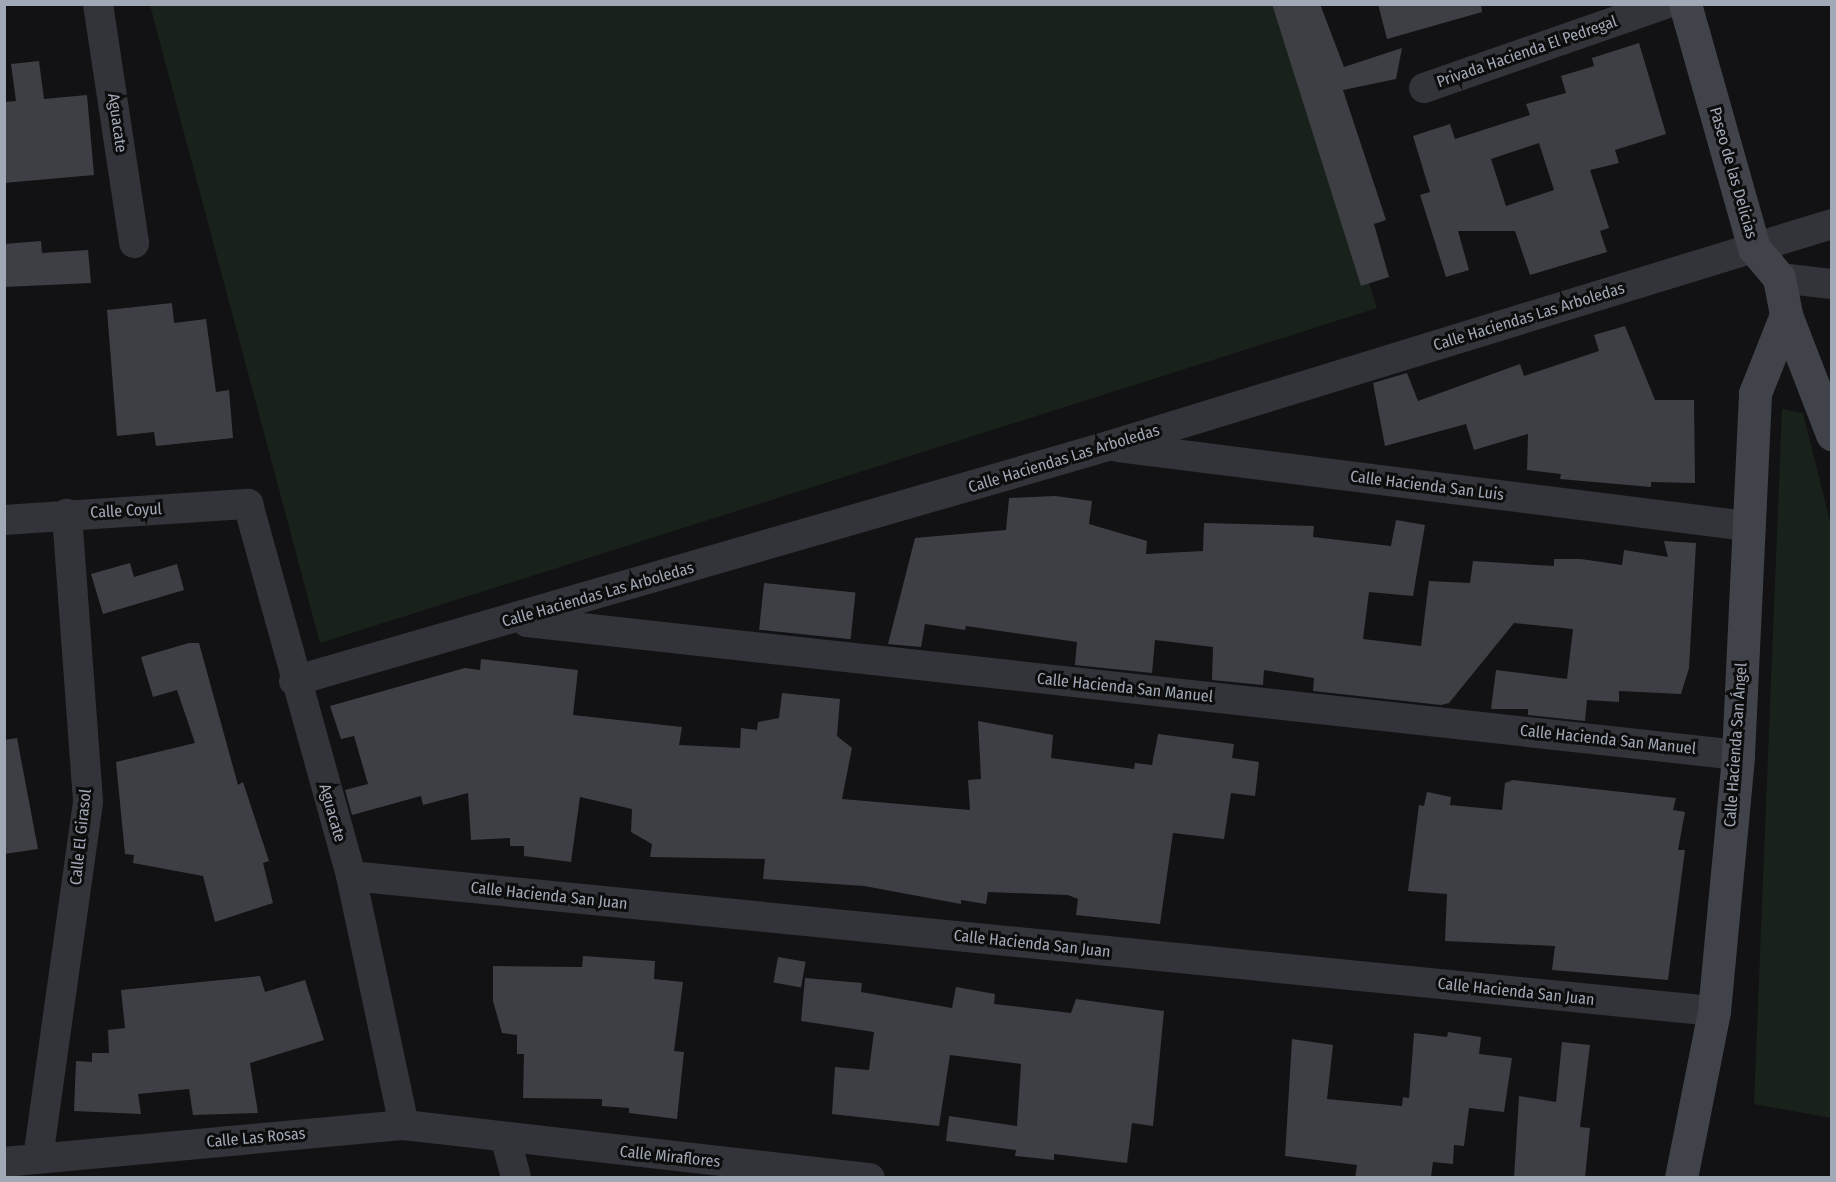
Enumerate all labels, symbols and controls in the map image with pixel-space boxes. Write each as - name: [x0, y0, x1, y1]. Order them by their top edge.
- street label: Privada Hacienda El Pedregal: [1434, 12, 1620, 92]
- street label: Aguacate: [103, 92, 131, 154]
- street label: Paseo de las Delicias: [1705, 105, 1761, 241]
- street label: Calle Haciendas Las Arboledas: [1431, 279, 1627, 355]
- street label: Calle Haciendas Las Arboledas: [966, 421, 1162, 497]
- street label: Calle Hacienda San Luis: [1349, 467, 1505, 505]
- street label: Calle Coyul: [90, 500, 162, 522]
- street label: Calle Haciendas Las Arboledas: [500, 558, 696, 632]
- street label: Calle Hacienda San Ángel: [1721, 662, 1751, 828]
- street label: Calle Hacienda San Manuel: [1036, 669, 1214, 707]
- street label: Calle Hacienda San Manuel: [1519, 721, 1697, 759]
- street label: Aguacate: [315, 782, 349, 844]
- street label: Calle El Girasol: [66, 788, 96, 886]
- street label: Calle Hacienda San Juan: [470, 878, 628, 914]
- street label: Calle Hacienda San Juan: [953, 926, 1111, 962]
- street label: Calle Hacienda San Juan: [1437, 974, 1595, 1010]
- street label: Calle Las Rosas: [206, 1124, 306, 1152]
- street label: Calle Miraflores: [619, 1142, 721, 1172]

